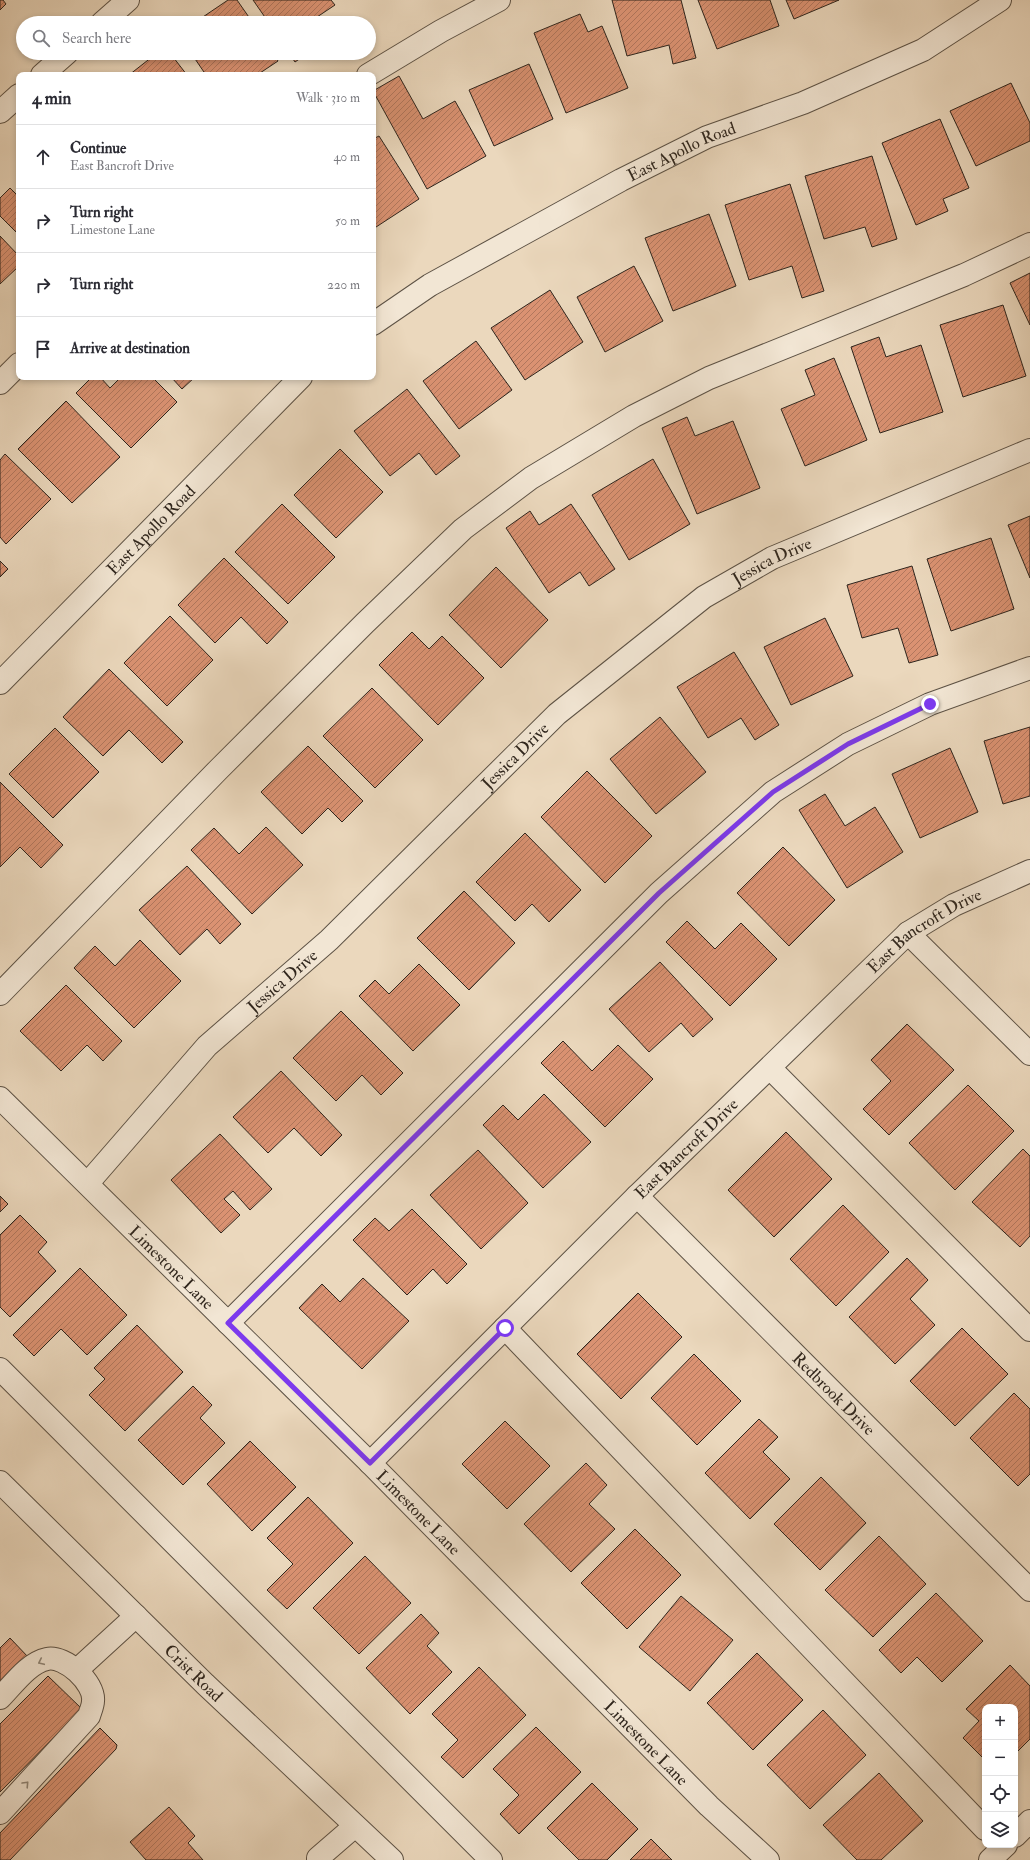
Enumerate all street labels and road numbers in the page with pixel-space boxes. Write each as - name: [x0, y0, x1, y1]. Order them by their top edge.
- street label: East Apollo Road: [624, 117, 739, 186]
- street label: East Apollo Road: [102, 480, 200, 579]
- street label: Jessica Drive: [728, 533, 815, 591]
- street label: Jessica Drive: [477, 718, 553, 795]
- street label: East Bancroft Drive: [863, 884, 985, 978]
- street label: Jessica Drive: [242, 945, 322, 1019]
- street label: East Bancroft Drive: [630, 1094, 743, 1204]
- street label: Limestone Lane: [124, 1221, 218, 1314]
- street label: Redbrook Drive: [788, 1348, 880, 1440]
- street label: Limestone Lane: [372, 1466, 465, 1560]
- street label: Crist Road: [160, 1640, 228, 1707]
- street label: Limestone Lane: [600, 1696, 693, 1790]

